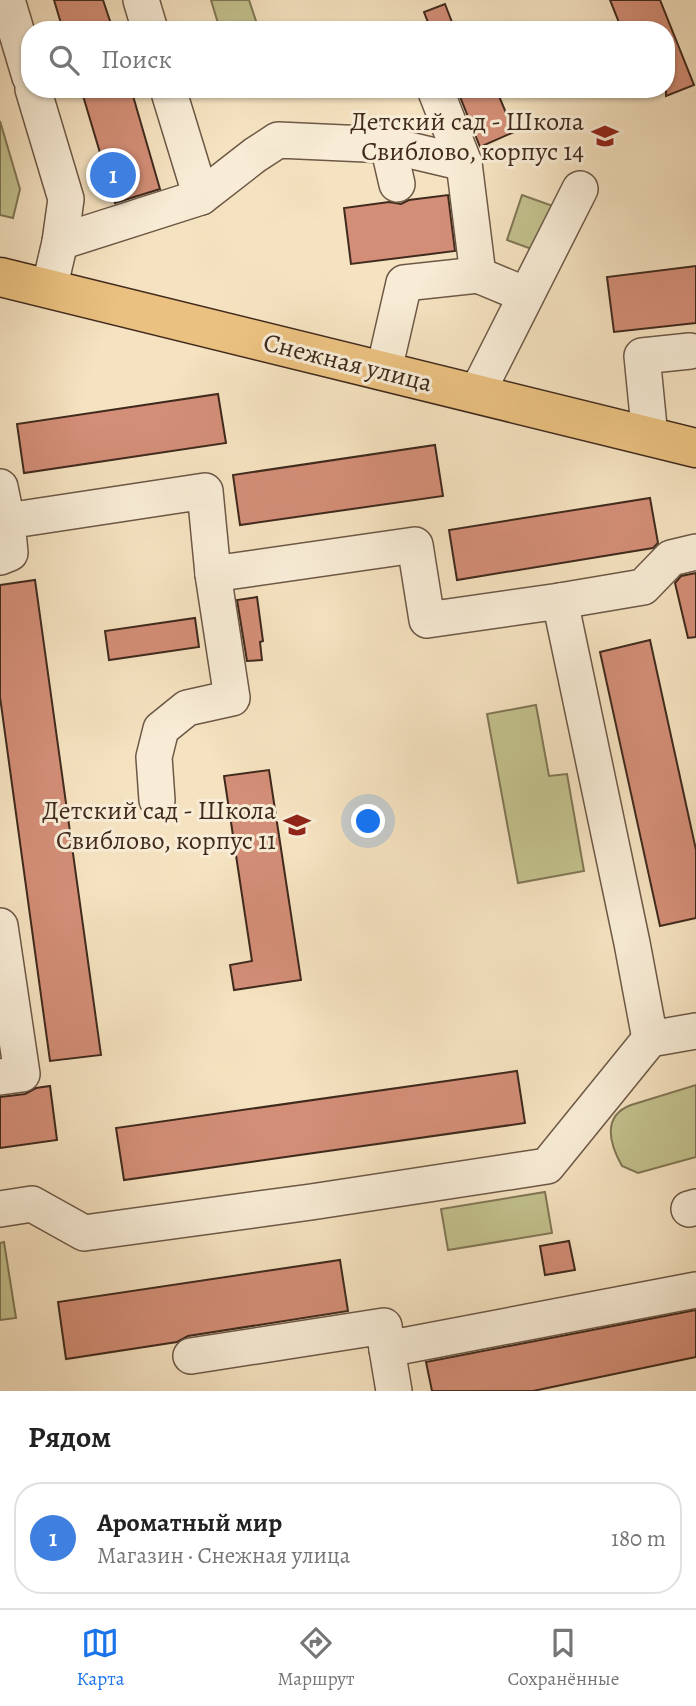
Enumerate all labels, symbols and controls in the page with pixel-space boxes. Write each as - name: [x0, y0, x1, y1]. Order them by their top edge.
- search box: [21, 21, 675, 98]
- icon: search: [45, 41, 83, 79]
- text: Поиск: [101, 42, 172, 77]
- place label: Детский сад - Школа Свиблово, корпус 14: [350, 104, 584, 169]
- school or university icon: Детский сад - Школа Свиблово, корпус 14: [590, 121, 620, 151]
- pin: 1: [90, 149, 136, 201]
- street label: Снежная улица: [260, 325, 436, 400]
- place label: Детский сад - Школа Свиблово, корпус 11: [42, 793, 276, 858]
- your location: [351, 804, 385, 838]
- school or university icon: Детский сад - Школа Свиблово, корпус 11: [282, 810, 312, 840]
- text: Рядом: [28, 1417, 111, 1457]
- text: Ароматный мир: [97, 1505, 282, 1540]
- text: 1: [49, 1523, 57, 1554]
- text: 180 m: [611, 1523, 666, 1554]
- text: Магазин · Снежная улица: [97, 1540, 350, 1571]
- tab: Карта: [77, 1624, 124, 1692]
- tab: Маршрут: [277, 1624, 354, 1692]
- tab: Сохранённые: [507, 1624, 619, 1692]

